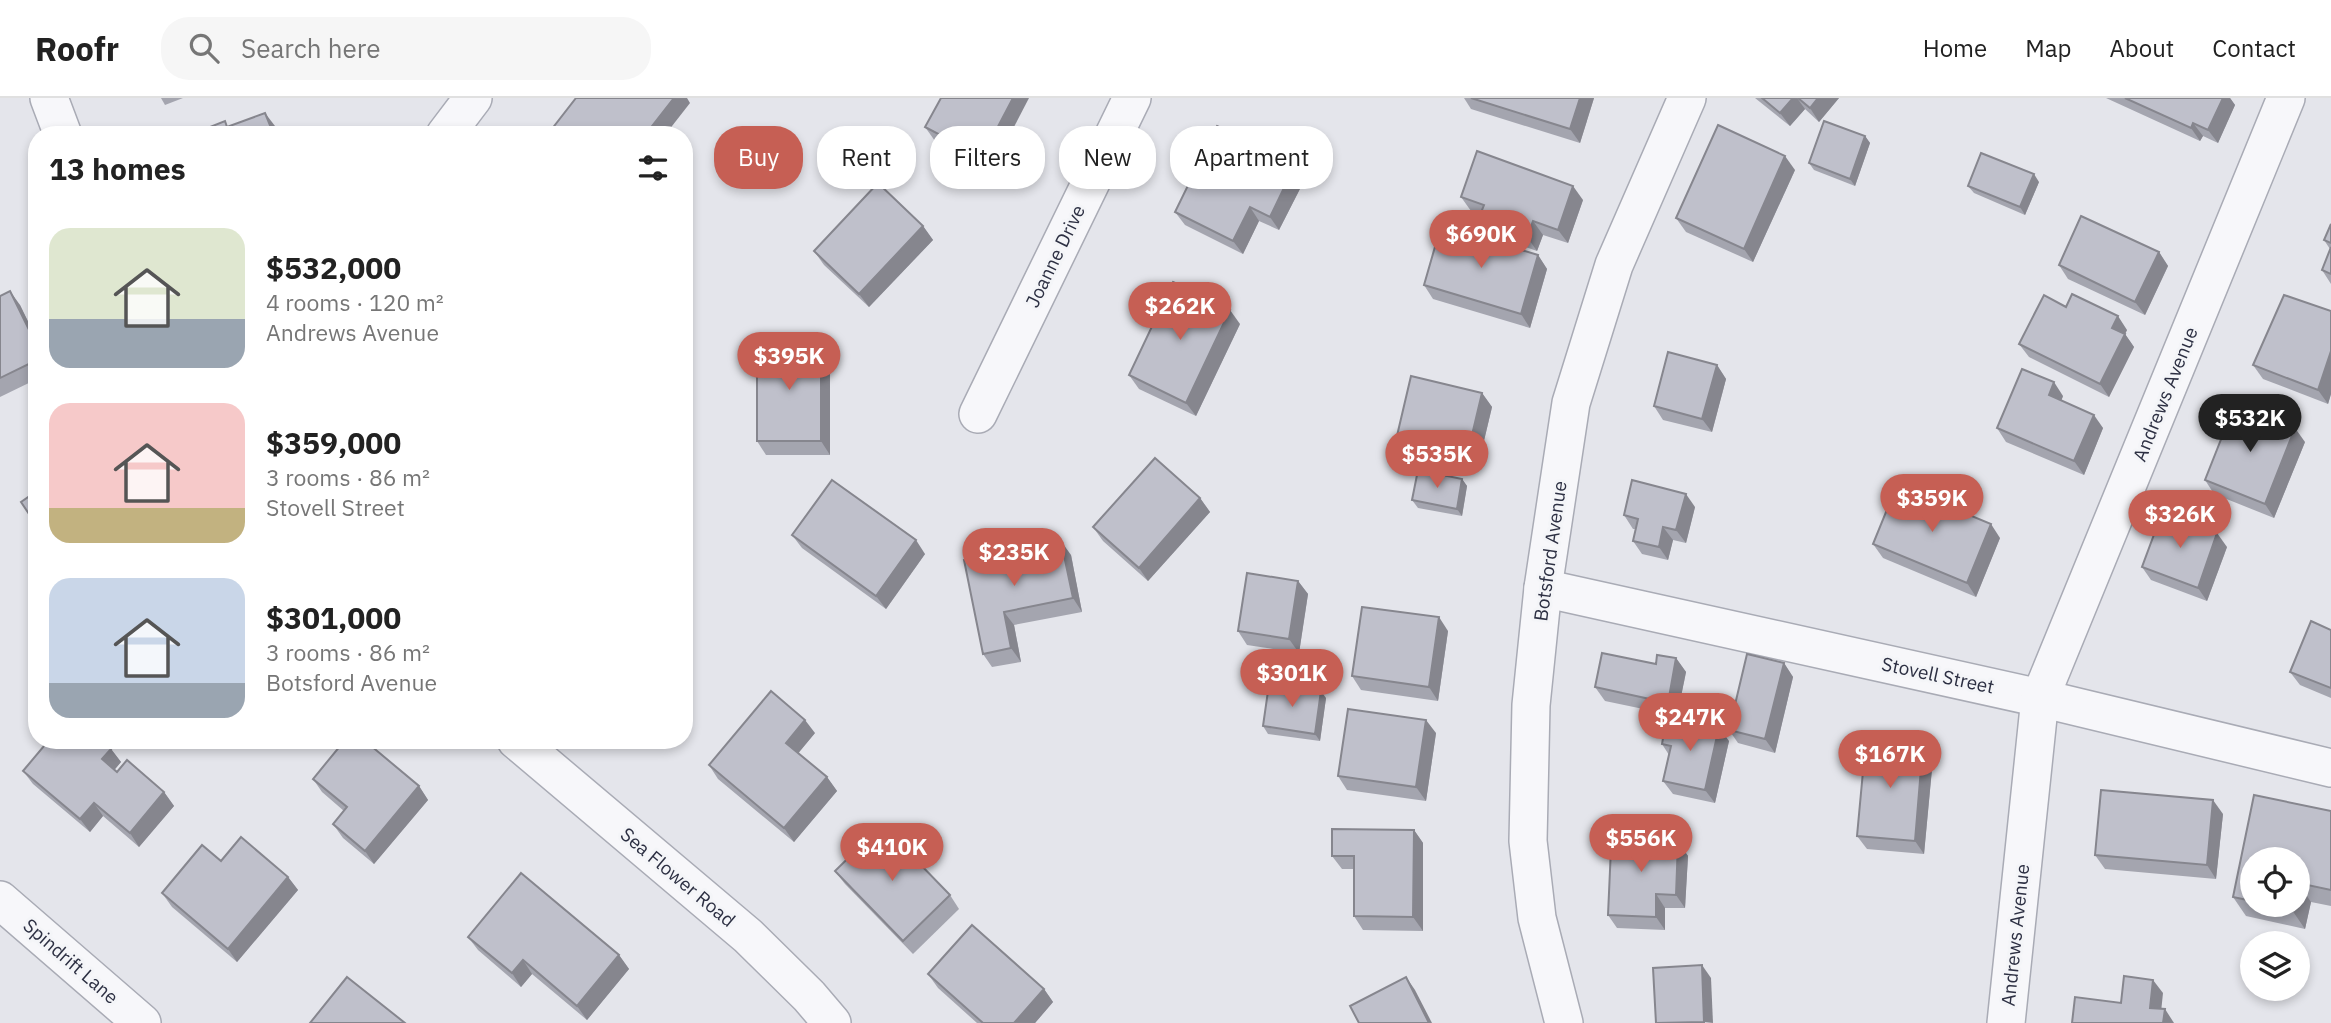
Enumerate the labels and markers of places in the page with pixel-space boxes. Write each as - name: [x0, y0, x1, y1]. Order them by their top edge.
- pin: $690K: [1432, 211, 1530, 270]
- pin: $262K: [1131, 282, 1229, 342]
- pin: $395K: [740, 332, 838, 392]
- pin: $532K: [2201, 394, 2299, 454]
- pin: $535K: [1388, 430, 1486, 490]
- pin: $359K: [1883, 474, 1981, 534]
- pin: $326K: [2131, 490, 2229, 550]
- pin: $235K: [965, 528, 1063, 588]
- pin: $301K: [1243, 650, 1341, 709]
- pin: $247K: [1641, 694, 1739, 753]
- pin: $167K: [1841, 730, 1939, 790]
- pin: $556K: [1592, 814, 1690, 874]
- pin: $410K: [843, 824, 941, 883]

